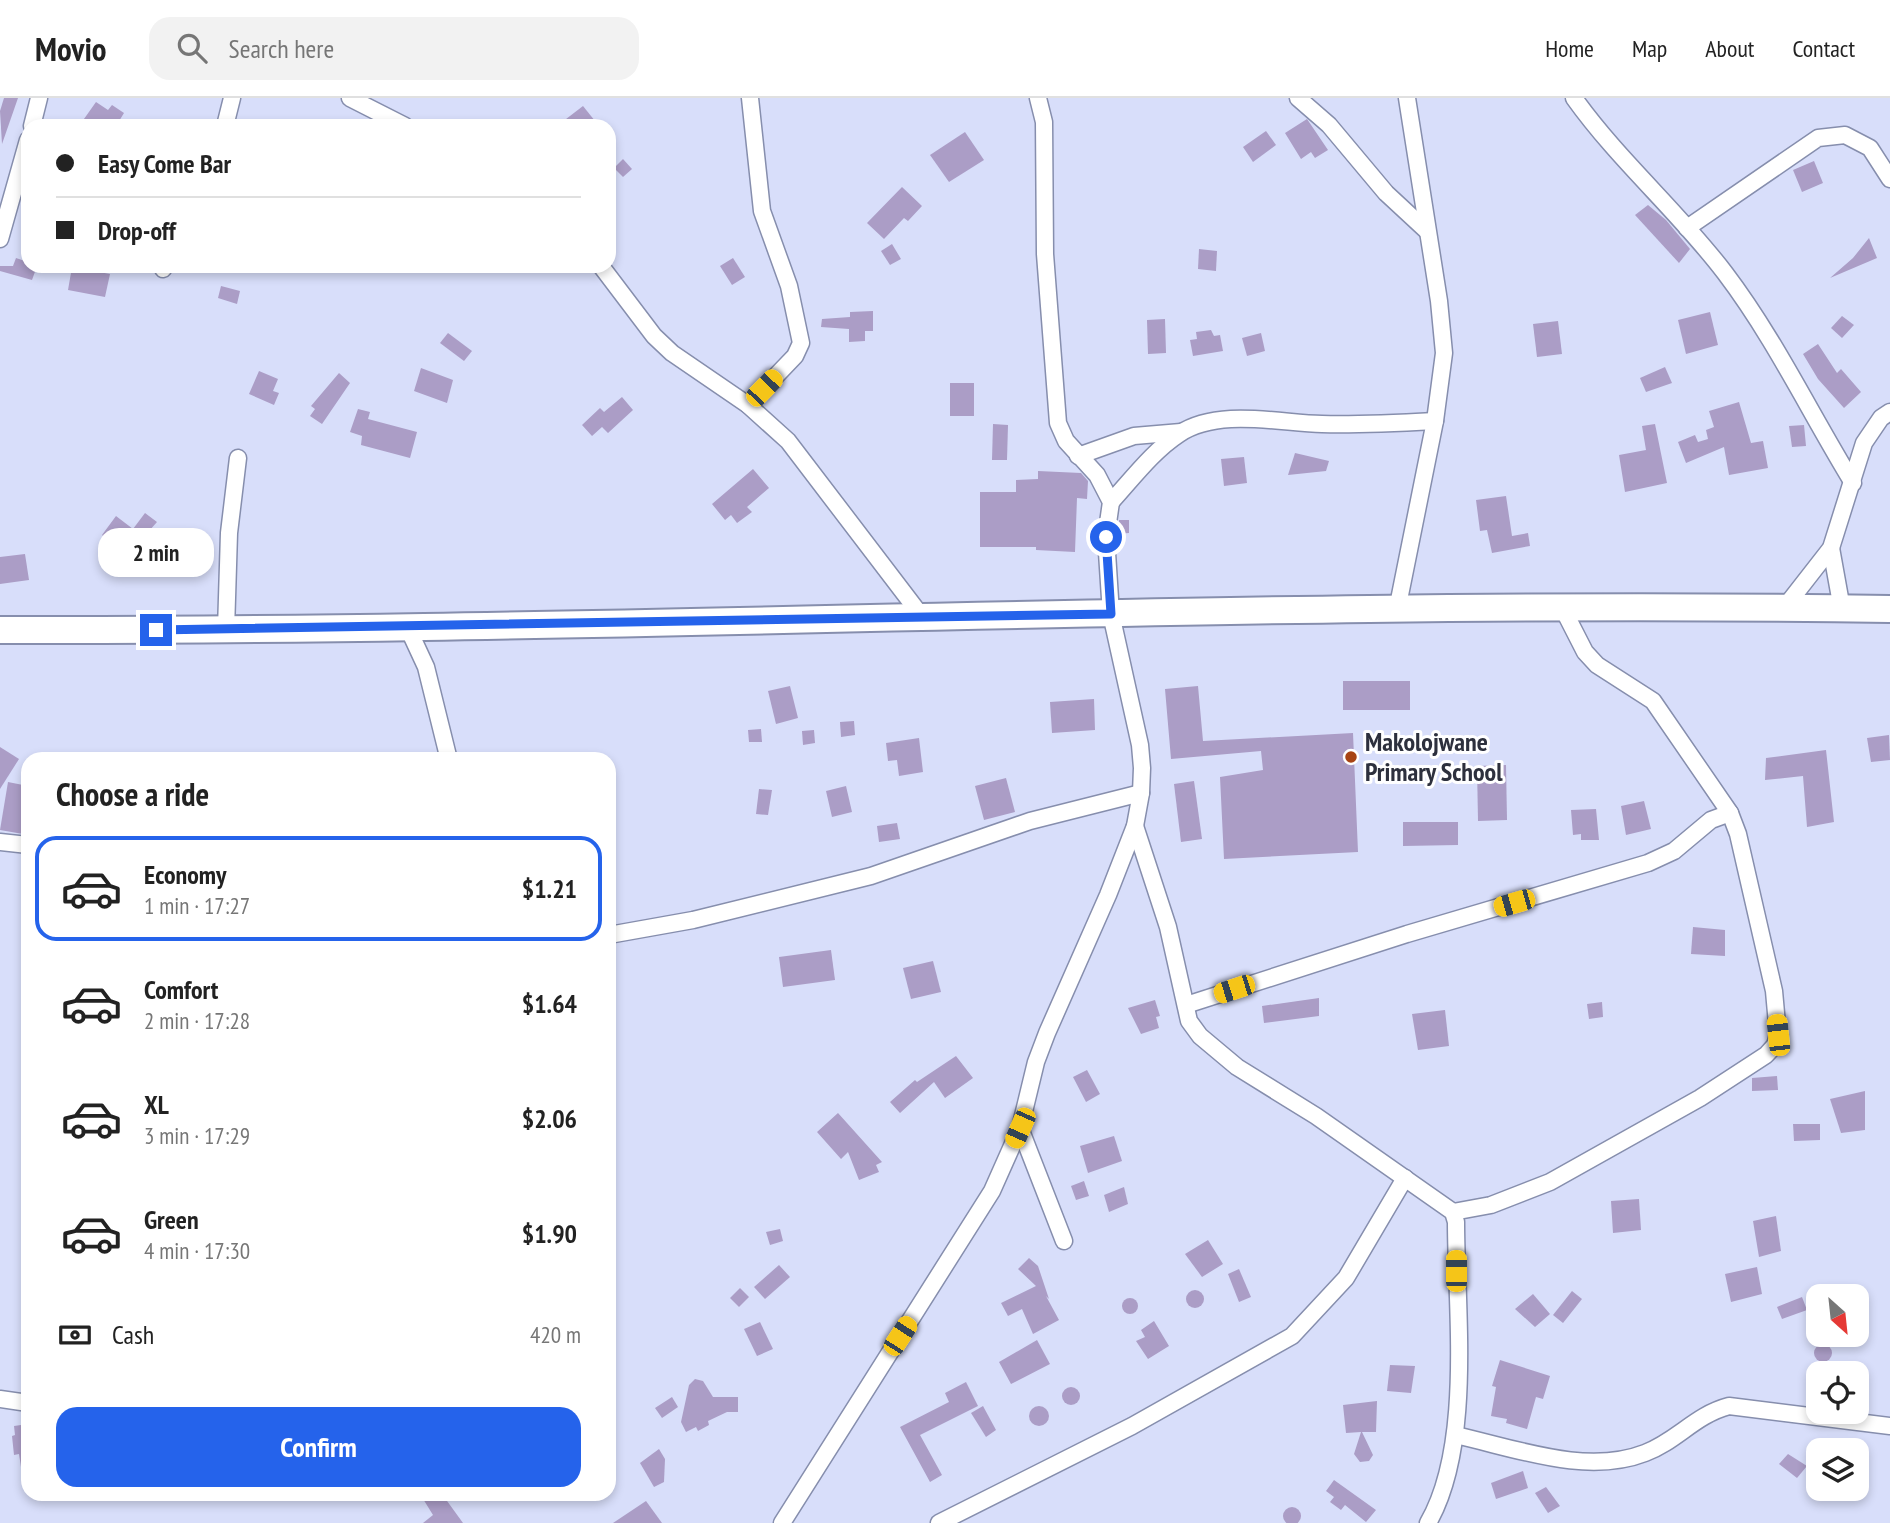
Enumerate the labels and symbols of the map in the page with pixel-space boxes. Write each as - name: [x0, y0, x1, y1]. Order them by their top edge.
- car: [742, 366, 787, 410]
- route start: [1090, 521, 1122, 553]
- callout: 2 min: [98, 528, 214, 578]
- route end: [140, 614, 172, 646]
- place label: Makolojwane Primary School: [1365, 725, 1503, 788]
- marker: Makolojwane Primary School: [1343, 749, 1359, 765]
- car: [1491, 887, 1538, 919]
- car: [1211, 973, 1258, 1005]
- car: [1766, 1013, 1791, 1057]
- car: [1002, 1105, 1039, 1151]
- car: [1446, 1250, 1467, 1292]
- north arrow: [1806, 1284, 1869, 1348]
- car: [880, 1313, 921, 1359]

